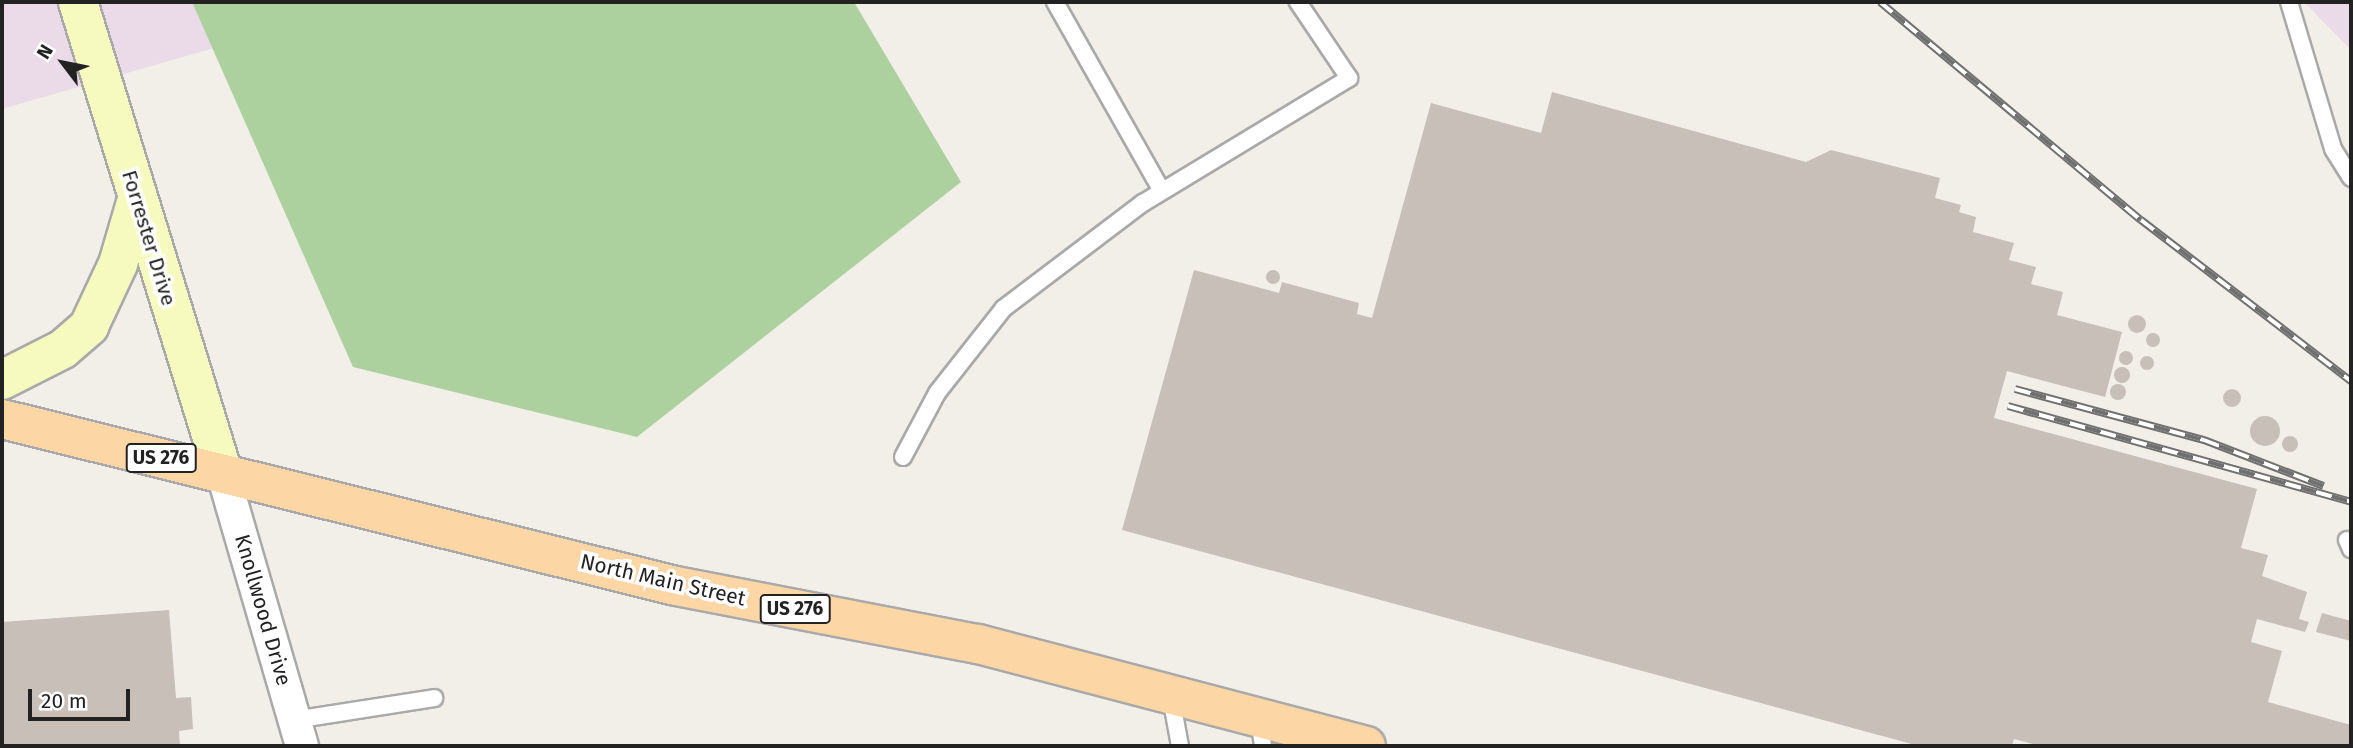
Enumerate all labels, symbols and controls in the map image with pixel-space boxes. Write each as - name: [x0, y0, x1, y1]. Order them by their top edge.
- north arrow: [28, 28, 98, 98]
- text: N: [32, 40, 58, 63]
- street label: Forrester Drive: [116, 167, 182, 309]
- road number: US 276: [124, 442, 198, 474]
- street label: Knollwood Drive: [229, 531, 297, 689]
- street label: North Main Street: [578, 549, 748, 611]
- road number: US 276: [758, 594, 832, 624]
- scale bar: [32, 674, 133, 718]
- text: 20 m: [41, 688, 87, 714]

